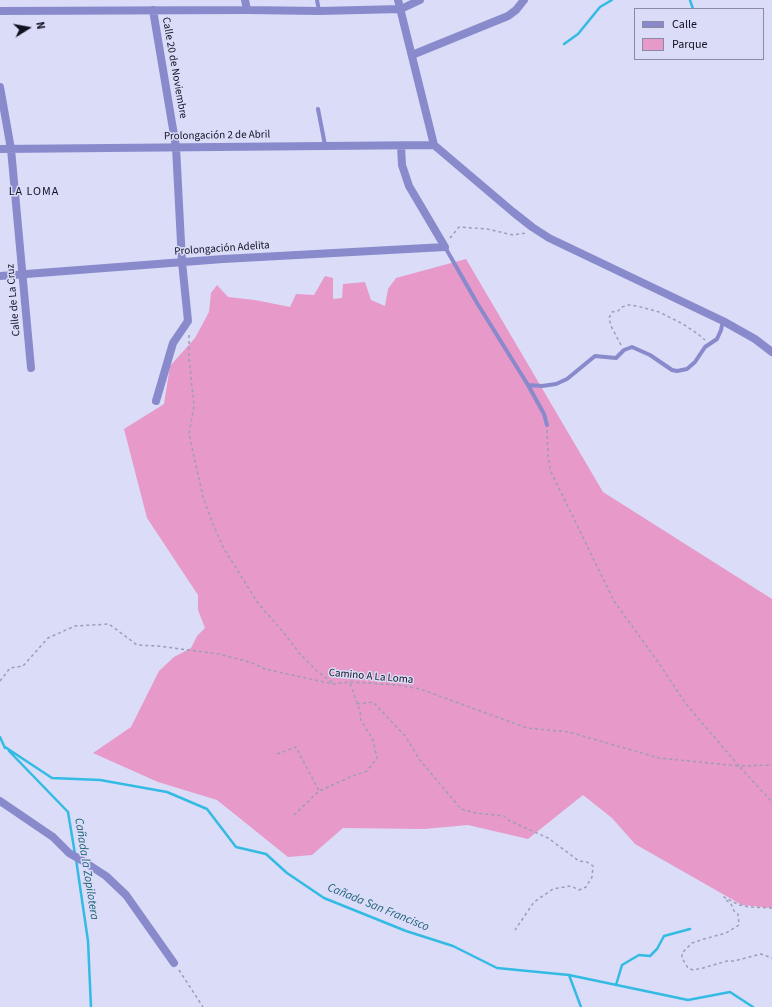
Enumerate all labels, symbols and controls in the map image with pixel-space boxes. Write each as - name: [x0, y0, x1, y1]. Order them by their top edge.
- north arrow: [8, 8, 48, 48]
- legend: [634, 8, 764, 60]
- street label: Calle 20 de Noviembre: [159, 16, 189, 120]
- text: Calle: [672, 16, 697, 33]
- text: N: [32, 21, 48, 31]
- text: Parque: [672, 36, 708, 53]
- street label: Prolongación 2 de Abril: [164, 128, 270, 144]
- district label: LA LOMA: [9, 185, 59, 199]
- street label: Prolongación Adelita: [174, 239, 270, 259]
- street label: Calle de La Cruz: [4, 263, 24, 337]
- street label: Camino A La Loma: [328, 667, 414, 687]
- water label: Cañada la Zopilotera: [71, 817, 101, 921]
- water label: Cañada San Francisco: [325, 881, 431, 935]

